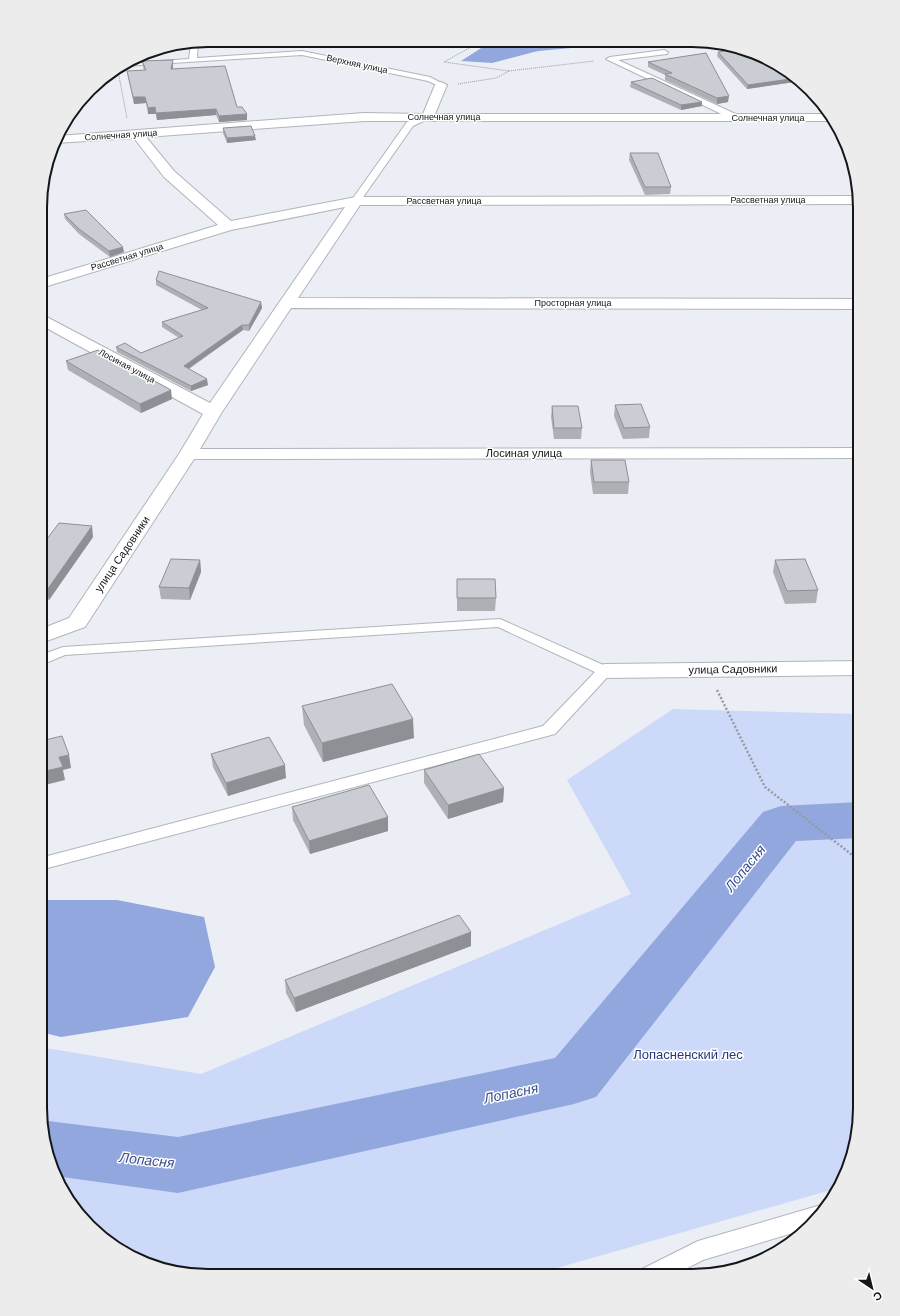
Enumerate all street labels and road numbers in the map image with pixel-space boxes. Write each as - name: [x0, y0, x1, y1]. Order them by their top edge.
- street label: Верхняя улица: [325, 52, 389, 76]
- street label: Солнечная улица: [408, 111, 480, 123]
- street label: Солнечная улица: [732, 112, 804, 124]
- street label: Солнечная улица: [84, 126, 158, 144]
- street label: Рассветная улица: [730, 194, 806, 206]
- street label: Рассветная улица: [406, 195, 482, 207]
- street label: Рассветная улица: [89, 240, 165, 274]
- street label: Просторная улица: [535, 297, 612, 309]
- street label: Лосиная улица: [97, 346, 157, 386]
- street label: Лосиная улица: [486, 446, 563, 460]
- street label: улица Садовники: [91, 513, 153, 595]
- street label: улица Садовники: [688, 661, 778, 677]

